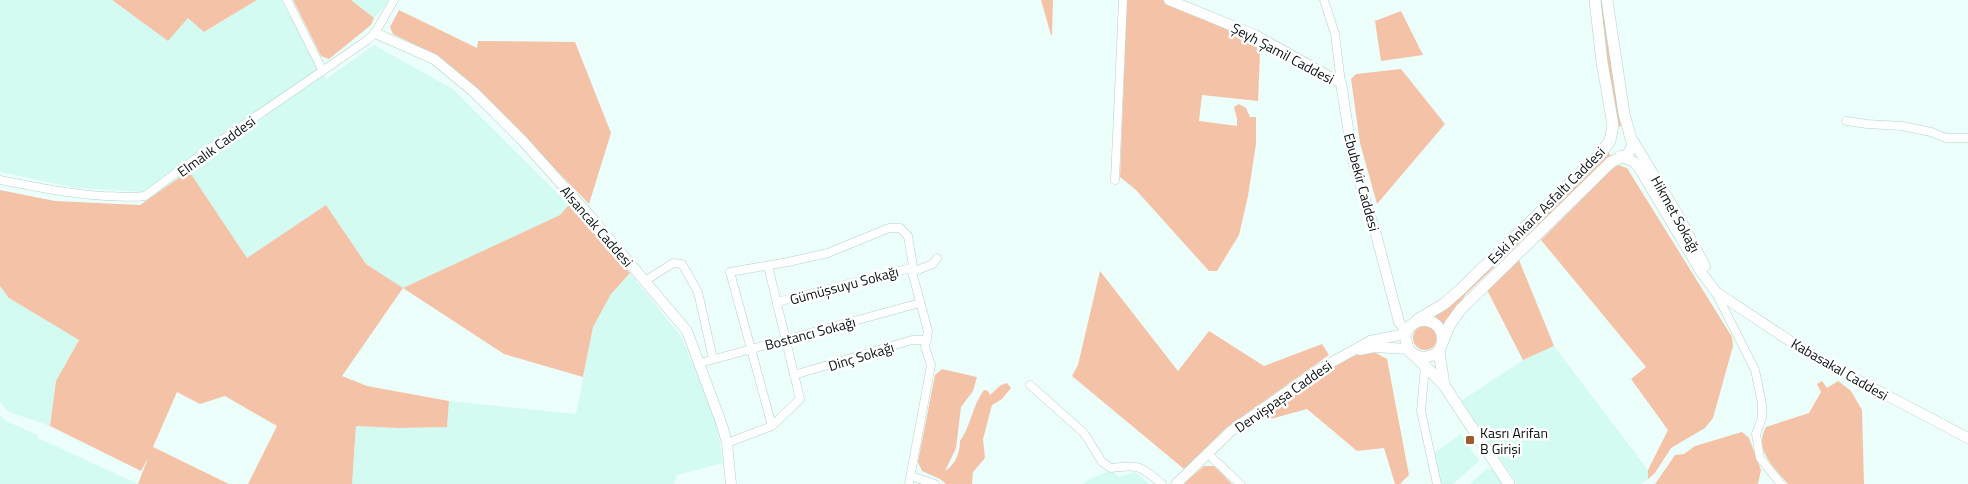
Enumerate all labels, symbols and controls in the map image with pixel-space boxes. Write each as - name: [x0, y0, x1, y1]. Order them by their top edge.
- street label: Şeyh Şamil Caddesi: [1228, 17, 1338, 89]
- street label: Elmalık Caddesi: [173, 111, 259, 181]
- street label: Ebubekir Caddesi: [1339, 131, 1385, 233]
- street label: Eski Ankara Asfaltı Caddesi: [1483, 142, 1609, 268]
- street label: Hikmet Sokağı: [1646, 172, 1706, 256]
- street label: Alsancak Caddesi: [556, 181, 638, 271]
- street label: Gümüşsuyu Sokağı: [787, 260, 901, 310]
- street label: Bostancı Sokağı: [762, 311, 858, 355]
- street label: Kabasakal Caddesi: [1788, 333, 1892, 405]
- street label: Dinç Sokağı: [826, 336, 896, 376]
- street label: Dervişpaşa Caddesi: [1230, 355, 1336, 437]
- place label: Kasrı Arifan B Girişi: [1480, 422, 1548, 459]
- marker: Kasrı Arifan B Girişi: [1464, 434, 1476, 446]

